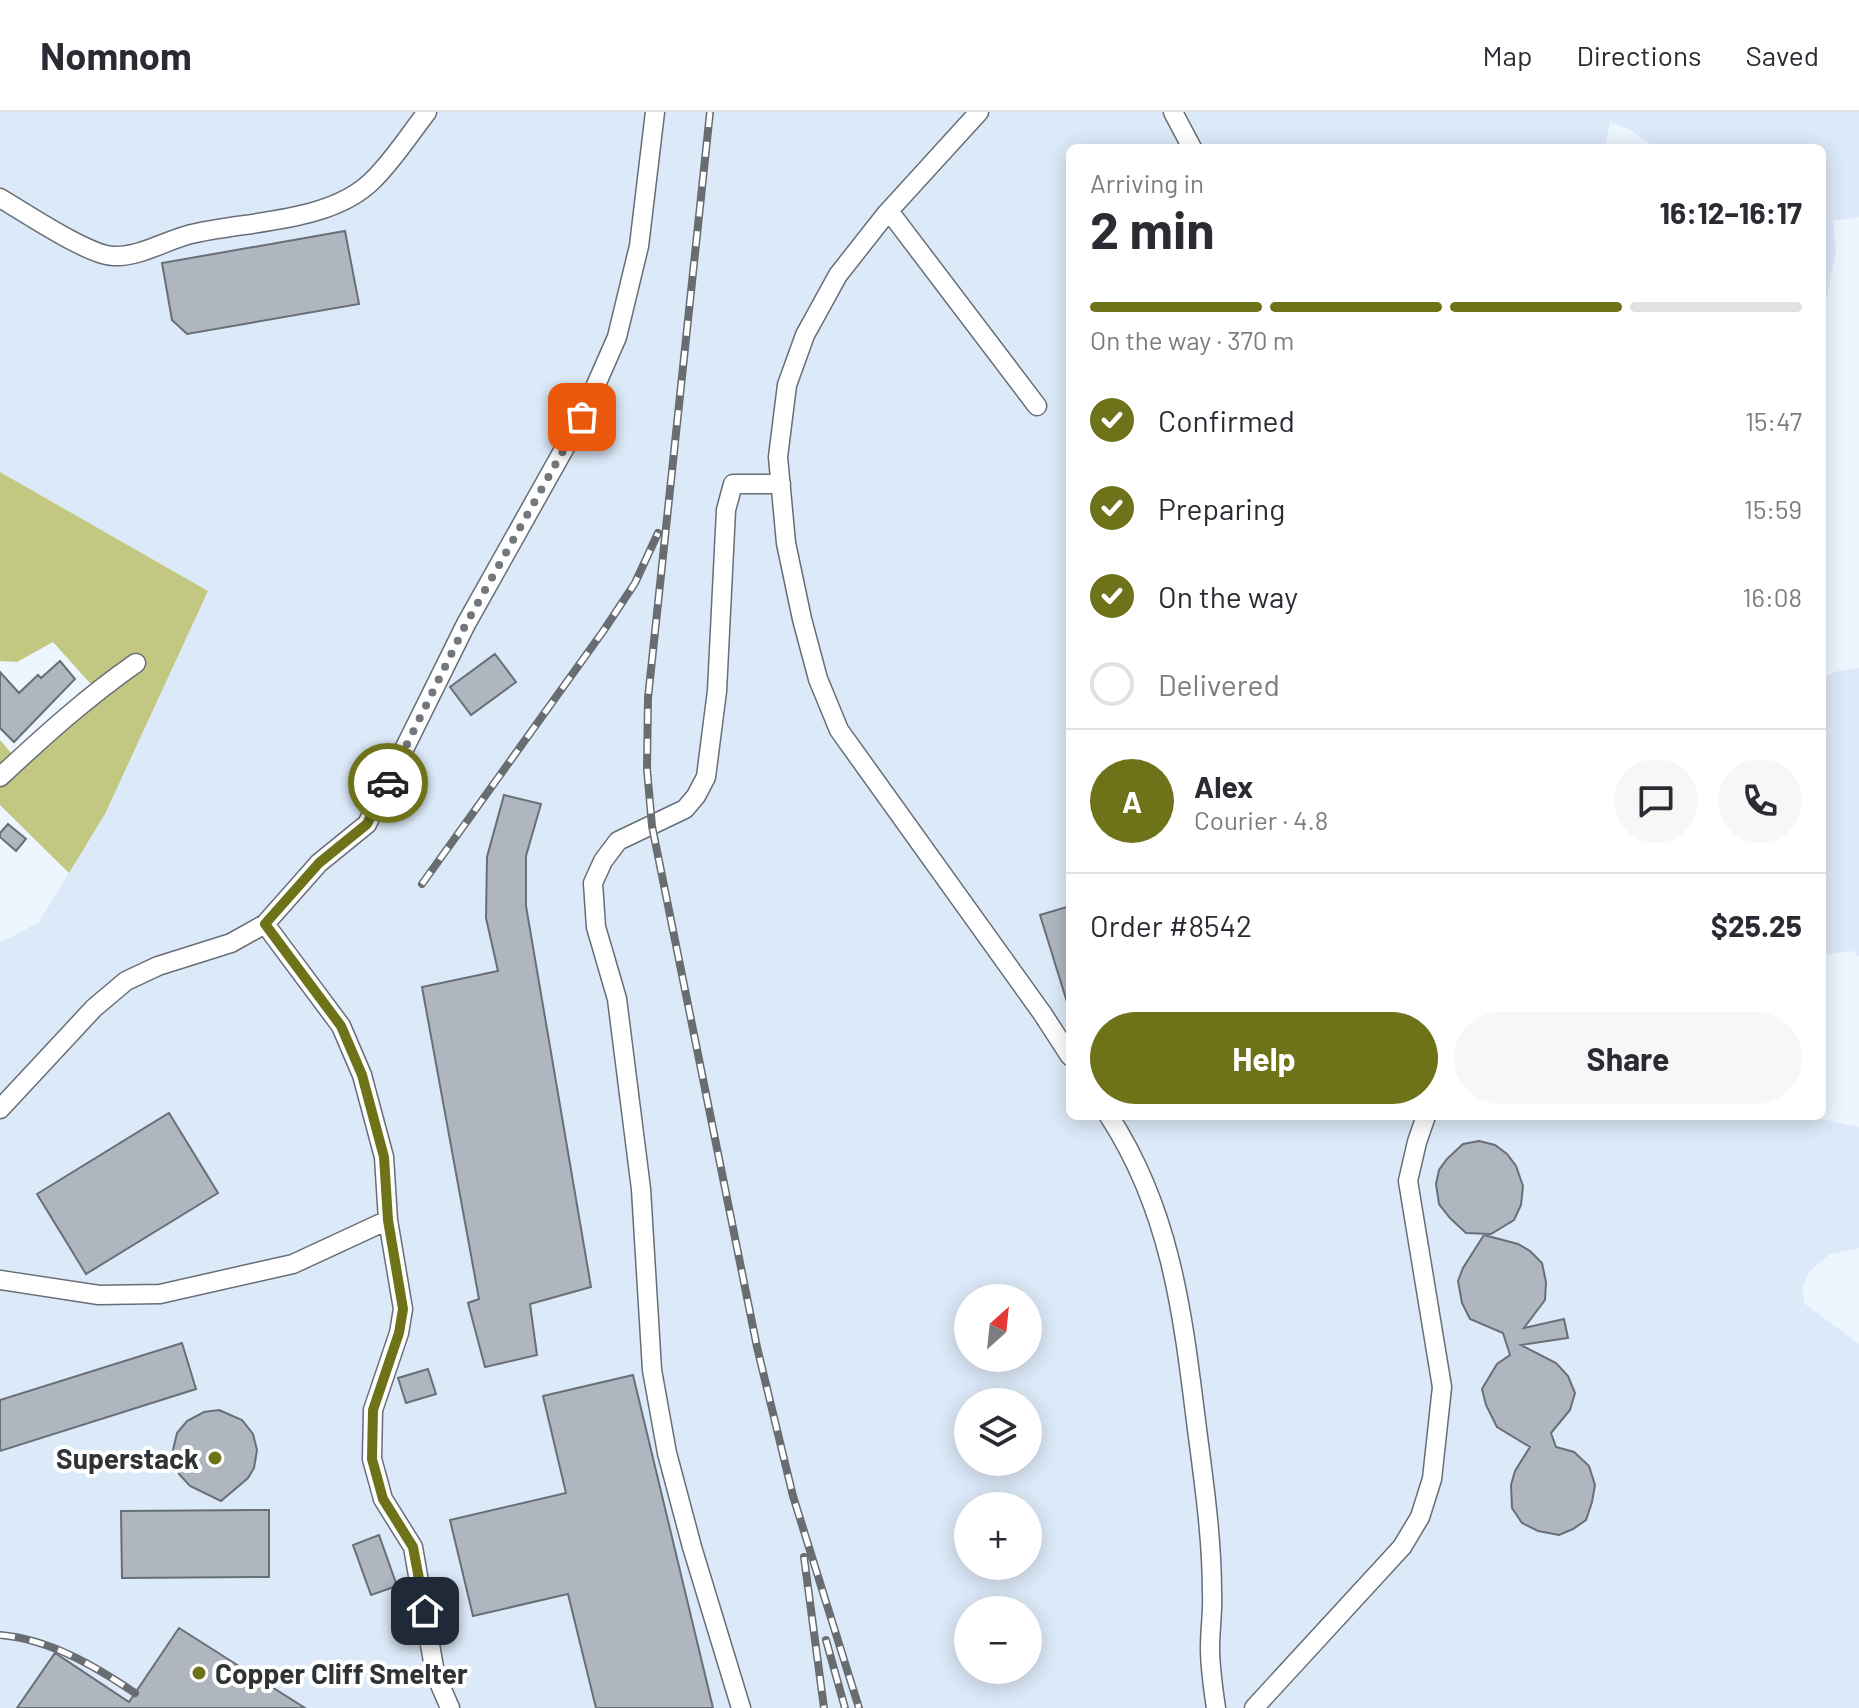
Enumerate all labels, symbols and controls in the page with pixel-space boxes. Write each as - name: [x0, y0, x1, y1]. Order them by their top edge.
- text: Nomnom: [40, 32, 192, 78]
- text: Map: [1483, 38, 1532, 72]
- text: Directions: [1576, 38, 1702, 72]
- text: Saved: [1746, 38, 1819, 72]
- text: Arriving in: [1090, 167, 1204, 198]
- text: 16:12–16:17: [1660, 194, 1802, 230]
- text: 2 min: [1090, 197, 1215, 259]
- text: On the way · 370 m: [1090, 324, 1294, 355]
- pin: [548, 383, 616, 451]
- icon: bag: [560, 395, 604, 439]
- icon: check: [1090, 398, 1134, 442]
- text: Confirmed: [1158, 402, 1295, 438]
- text: 15:47: [1745, 405, 1802, 436]
- icon: check: [1090, 486, 1134, 530]
- text: Preparing: [1158, 490, 1285, 526]
- text: 15:59: [1744, 493, 1802, 524]
- icon: check: [1090, 574, 1134, 618]
- text: On the way: [1158, 578, 1298, 614]
- text: 16:08: [1742, 581, 1802, 612]
- text: Delivered: [1158, 666, 1280, 702]
- courier: [348, 743, 428, 823]
- button: chat: [1614, 759, 1698, 843]
- button: phone: [1718, 759, 1802, 843]
- icon: car: [366, 761, 410, 805]
- text: Alex: [1194, 768, 1253, 804]
- text: A: [1122, 783, 1142, 819]
- text: Courier · 4.8: [1194, 804, 1328, 835]
- text: Order #8542: [1090, 907, 1252, 943]
- text: $25.25: [1711, 907, 1802, 943]
- button: Help: [1090, 1012, 1438, 1104]
- button: Share: [1454, 1012, 1802, 1104]
- north arrow: [954, 1284, 1042, 1372]
- map controls: [954, 1284, 1042, 1684]
- button: layers: [954, 1388, 1042, 1476]
- place label: Superstack: [56, 1441, 199, 1475]
- marker: Superstack: [206, 1449, 224, 1467]
- button: +: [954, 1492, 1042, 1580]
- pin: [391, 1577, 459, 1645]
- icon: home: [403, 1589, 447, 1633]
- button: −: [954, 1596, 1042, 1684]
- place label: Copper Cliff Smelter: [215, 1656, 468, 1690]
- marker: Copper Cliff Smelter: [190, 1664, 208, 1682]

